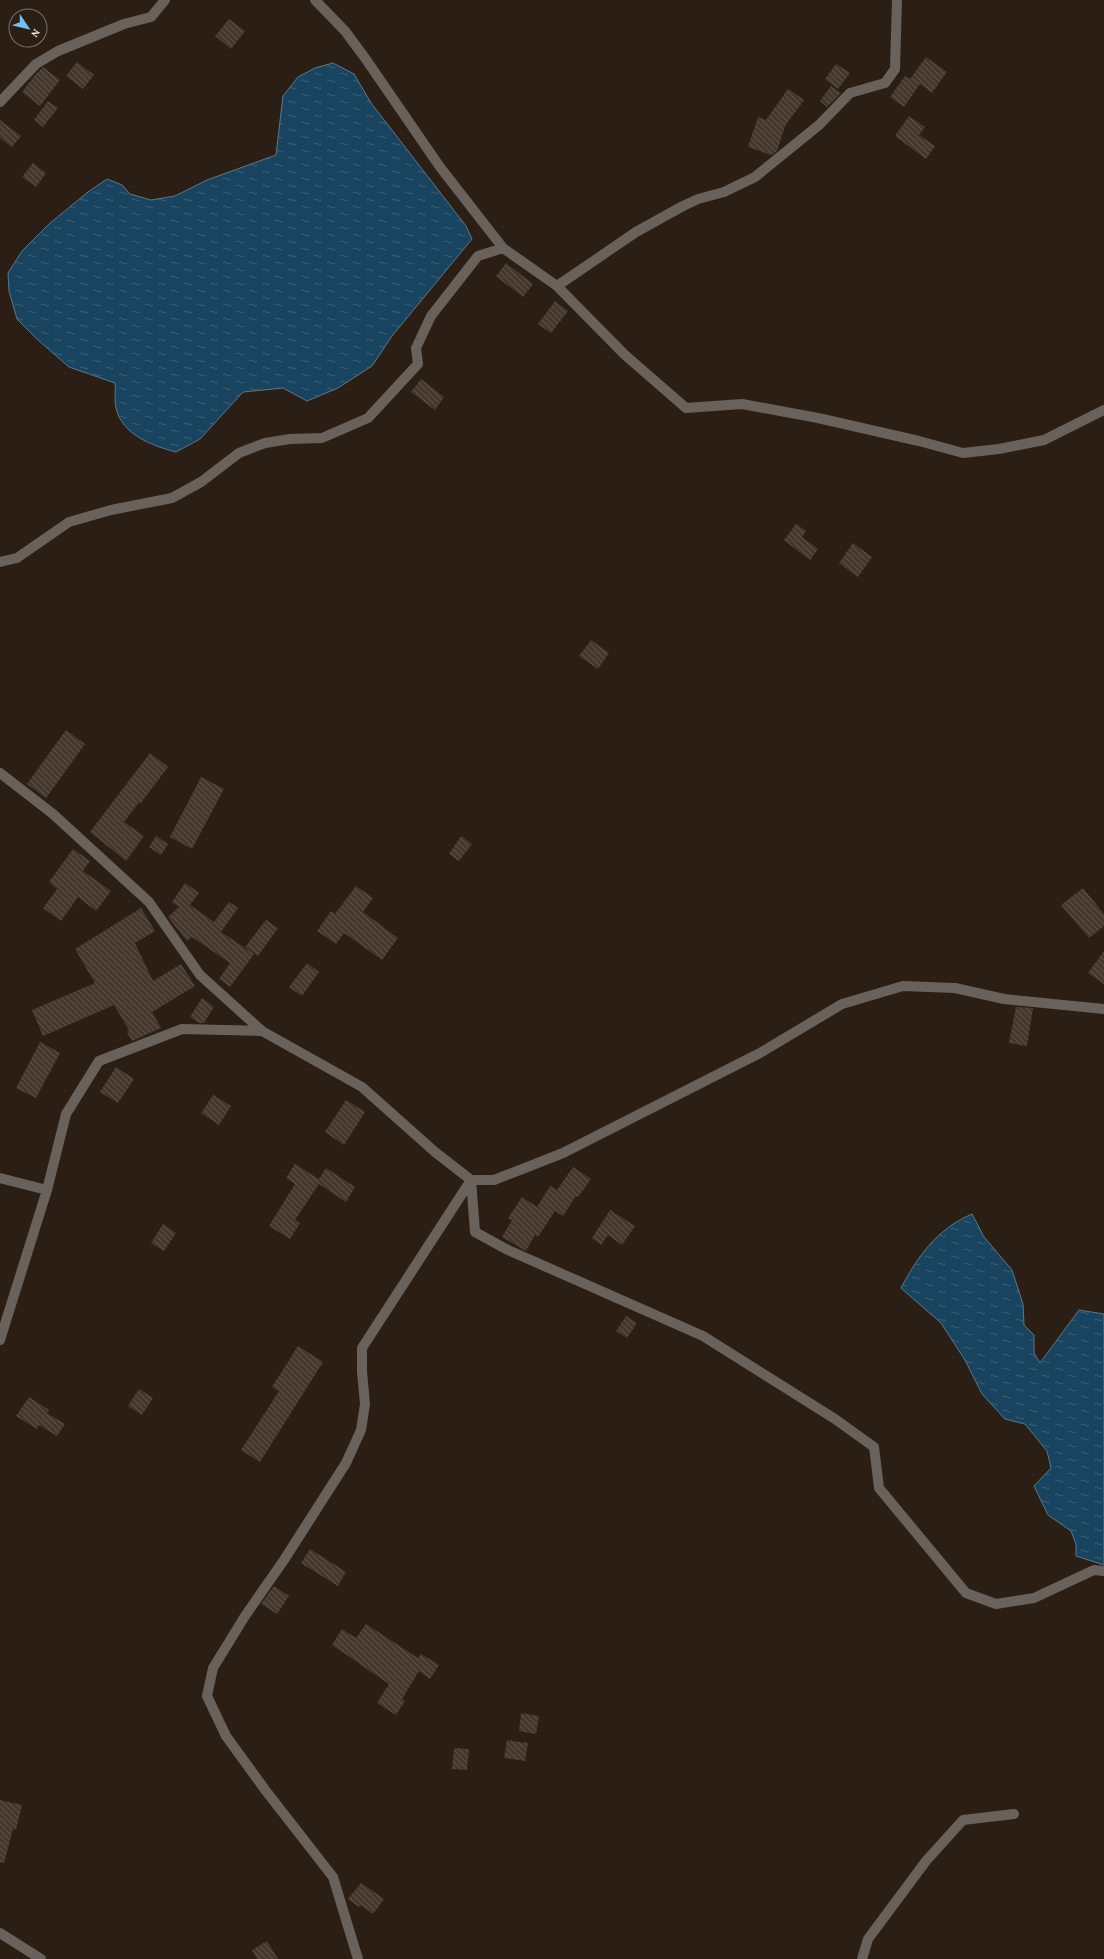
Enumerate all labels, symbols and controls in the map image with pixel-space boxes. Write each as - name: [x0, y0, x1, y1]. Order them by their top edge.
- north arrow: [8, 8, 48, 48]
- text: N: [29, 27, 43, 41]

